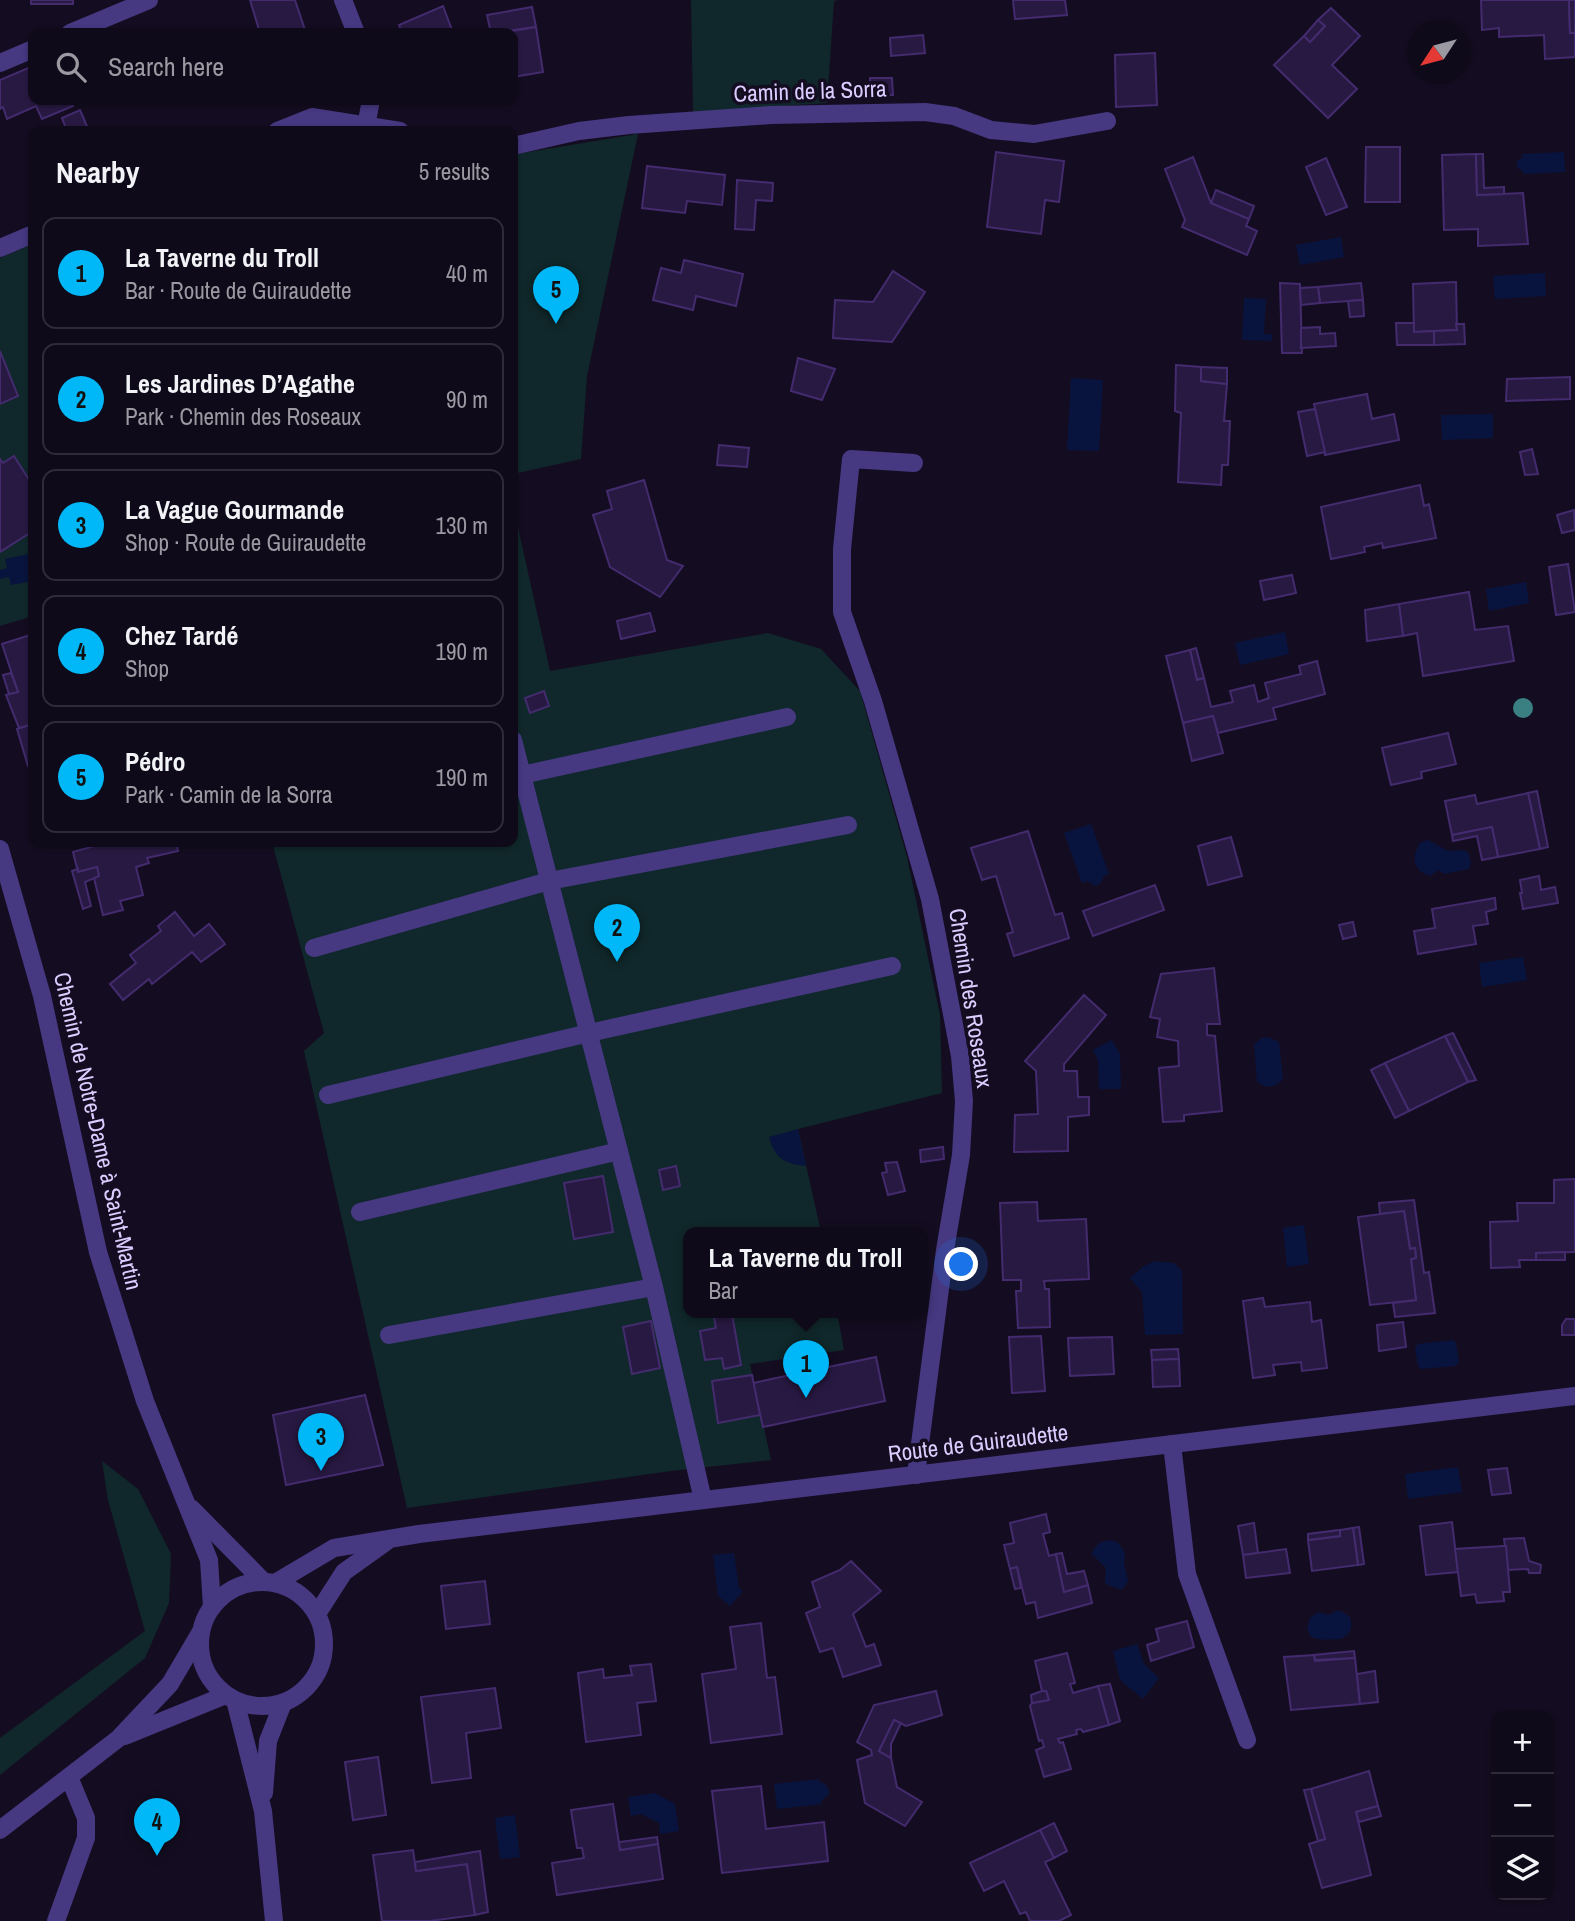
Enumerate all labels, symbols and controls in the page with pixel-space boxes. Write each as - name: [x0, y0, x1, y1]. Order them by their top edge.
- north arrow: [1407, 21, 1470, 84]
- search box: [28, 28, 518, 105]
- icon: search: [52, 48, 90, 86]
- text: Search here: [108, 49, 224, 84]
- street label: Camin de la Sorra: [733, 72, 888, 109]
- text: Nearby: [56, 152, 139, 192]
- text: 5 results: [419, 156, 490, 187]
- text: La Taverne du Troll: [125, 240, 319, 275]
- text: 1: [76, 258, 86, 289]
- text: 40 m: [446, 258, 488, 289]
- pin: 5: [533, 266, 579, 324]
- text: Bar · Route de Guiraudette: [125, 275, 351, 306]
- text: Les Jardines D’Agathe: [125, 366, 355, 401]
- text: 2: [76, 384, 86, 415]
- text: 90 m: [446, 384, 488, 415]
- text: Park · Chemin des Roseaux: [125, 401, 361, 432]
- text: La Vague Gourmande: [125, 492, 344, 527]
- text: 3: [76, 510, 86, 541]
- text: 130 m: [436, 510, 488, 541]
- text: Shop · Route de Guiraudette: [125, 527, 366, 558]
- text: Chez Tardé: [125, 618, 238, 653]
- text: 4: [76, 636, 86, 667]
- text: 190 m: [436, 636, 488, 667]
- text: Shop: [125, 653, 169, 684]
- text: Pédro: [125, 744, 185, 779]
- text: 5: [76, 762, 86, 793]
- text: 190 m: [436, 762, 488, 793]
- text: Park · Camin de la Sorra: [125, 779, 333, 810]
- pin: 2: [594, 904, 640, 962]
- street label: Chemin des Roseaux: [942, 906, 1001, 1090]
- street label: Chemin de Notre-Dame à Saint-Martin: [47, 969, 150, 1293]
- popup: [683, 1227, 928, 1318]
- text: La Taverne du Troll: [709, 1240, 902, 1275]
- your location: [944, 1247, 978, 1281]
- text: Bar: [709, 1275, 738, 1306]
- pin: 1: [783, 1340, 829, 1398]
- pin: 3: [298, 1413, 344, 1471]
- street label: Route de Guiraudette: [886, 1416, 1070, 1469]
- map controls: [1491, 1711, 1554, 1900]
- button: +: [1491, 1711, 1554, 1774]
- button: −: [1491, 1774, 1554, 1837]
- pin: 4: [134, 1798, 180, 1856]
- button: layers: [1491, 1837, 1554, 1900]

